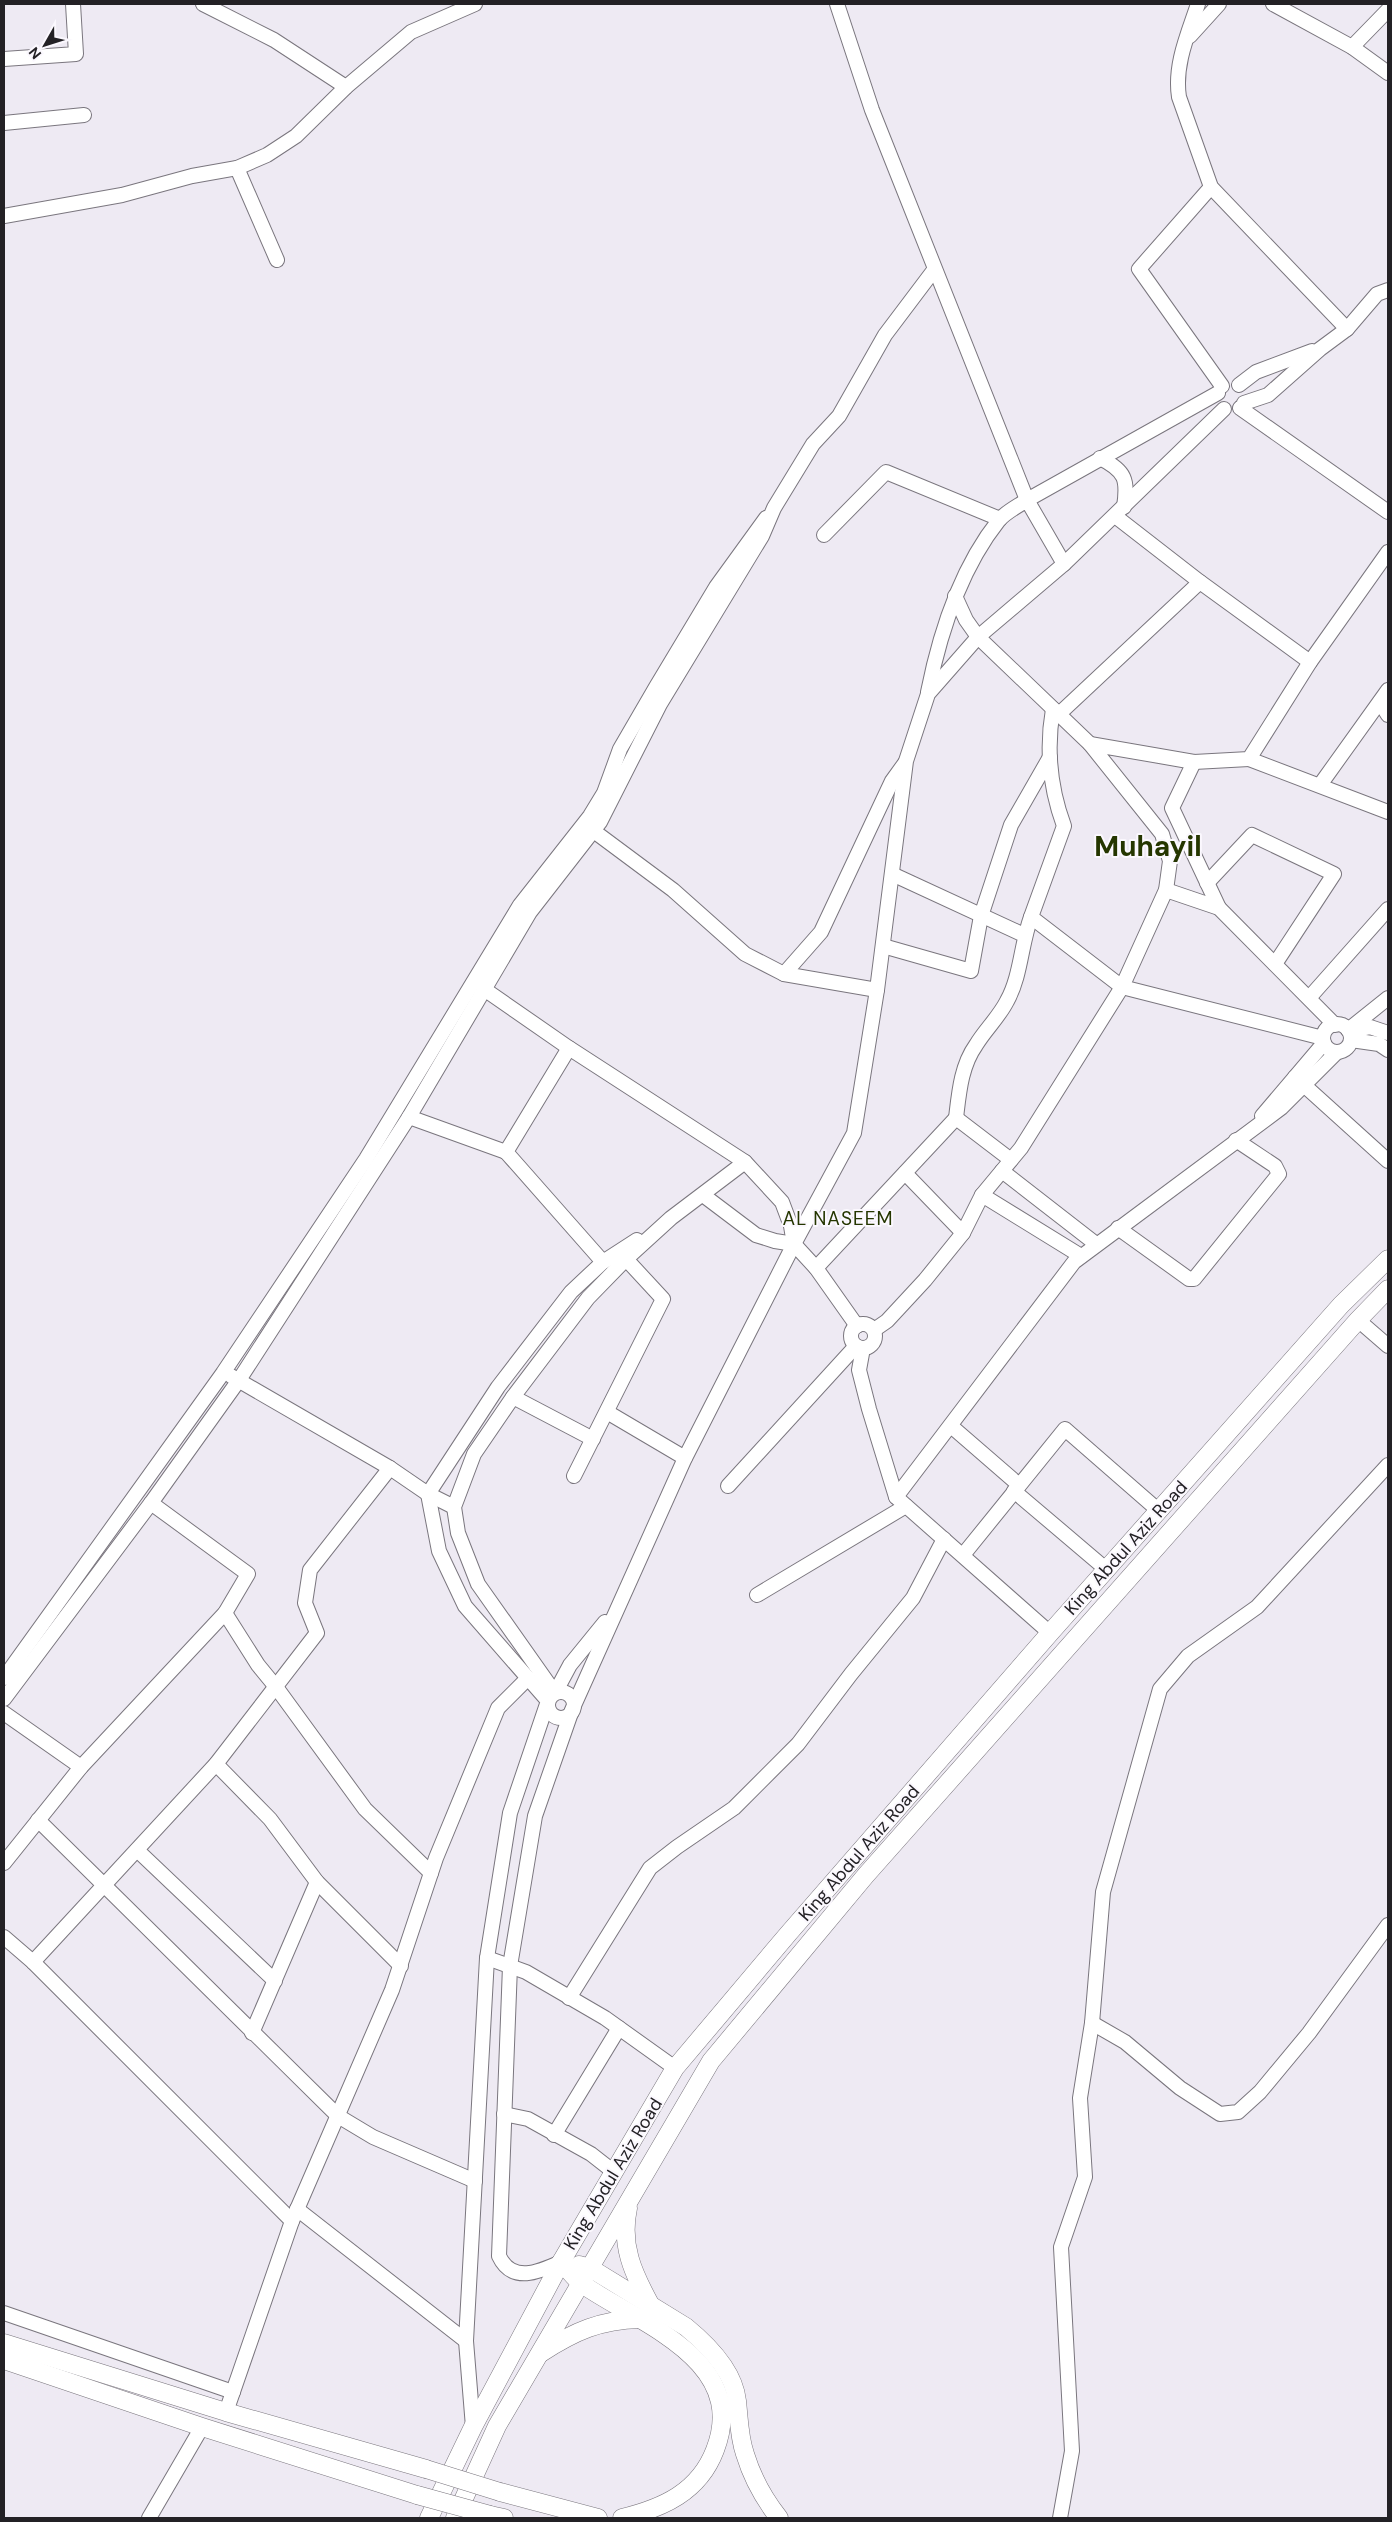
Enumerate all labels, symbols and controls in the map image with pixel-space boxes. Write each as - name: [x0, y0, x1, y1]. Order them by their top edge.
- north arrow: [20, 20, 70, 70]
- text: N: [25, 44, 45, 63]
- district label: Muhayil: [1094, 828, 1202, 865]
- district label: AL NASEEM: [783, 1206, 893, 1231]
- street label: King Abdul Aziz Road: [1059, 1476, 1193, 1620]
- street label: King Abdul Aziz Road: [793, 1780, 925, 1926]
- street label: King Abdul Aziz Road: [558, 2094, 668, 2254]

